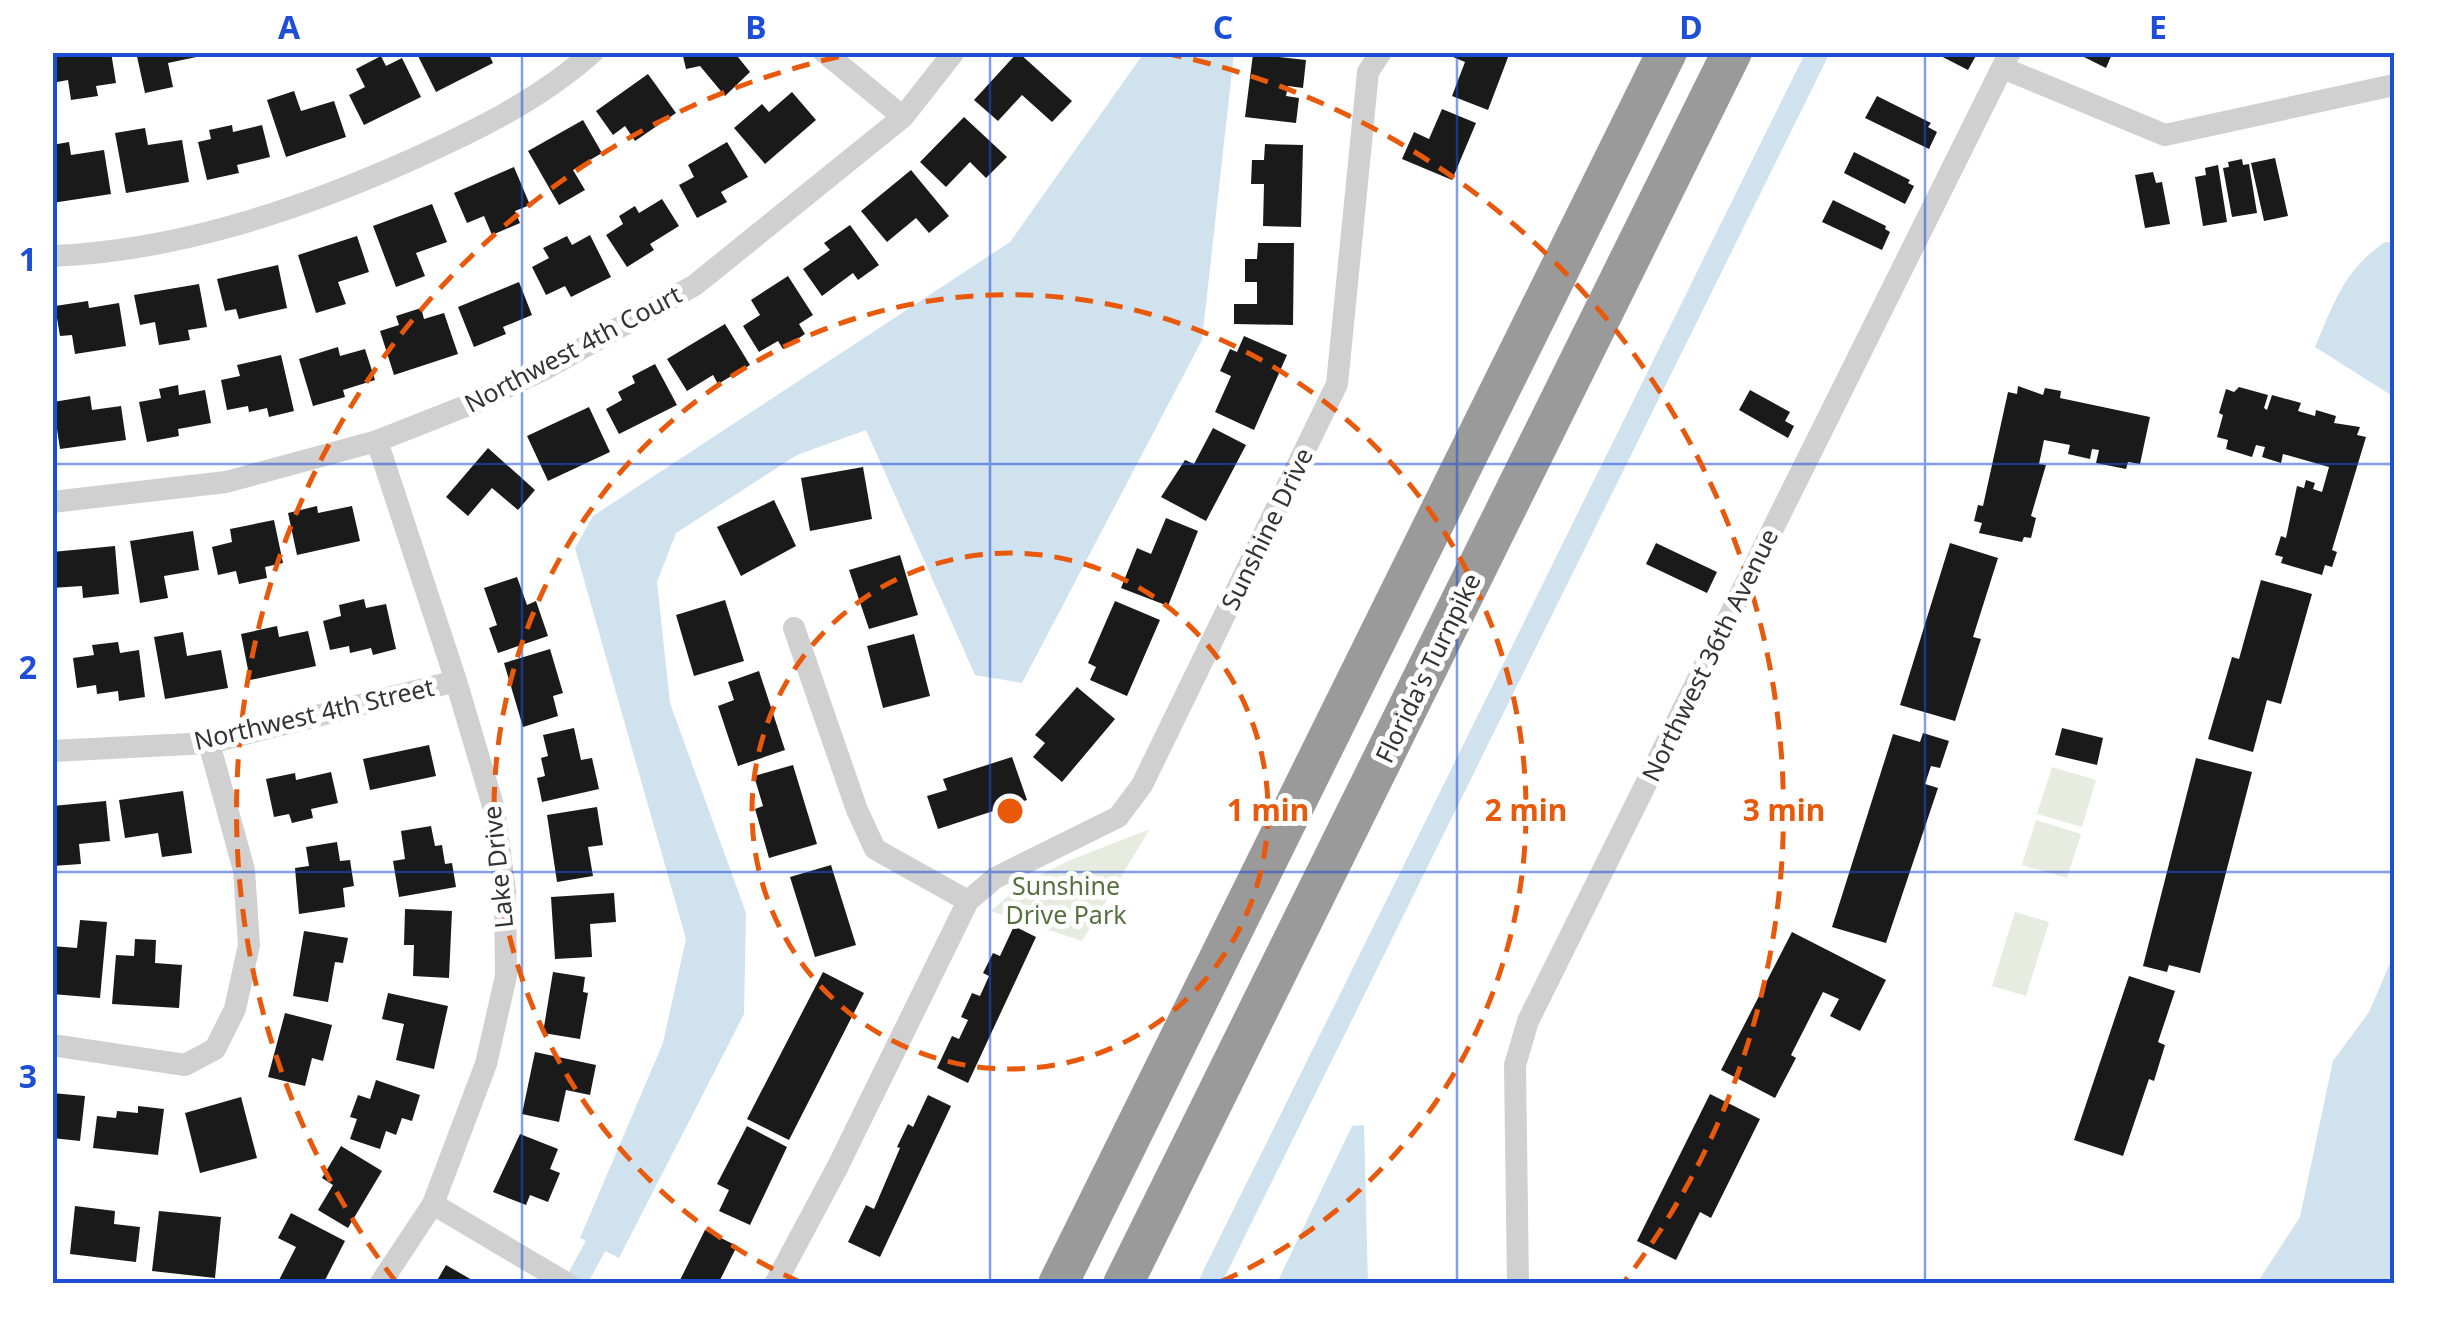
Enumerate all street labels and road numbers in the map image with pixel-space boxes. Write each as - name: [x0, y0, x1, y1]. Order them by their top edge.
- street label: Northwest 4th Court: [458, 276, 687, 420]
- street label: Sunshine Drive: [1212, 442, 1320, 615]
- street label: Northwest 36th Avenue: [1633, 522, 1785, 787]
- street label: Florida's Turnpike: [1366, 567, 1488, 768]
- street label: Northwest 4th Street: [190, 669, 437, 757]
- street label: Lake Drive: [474, 804, 520, 930]

